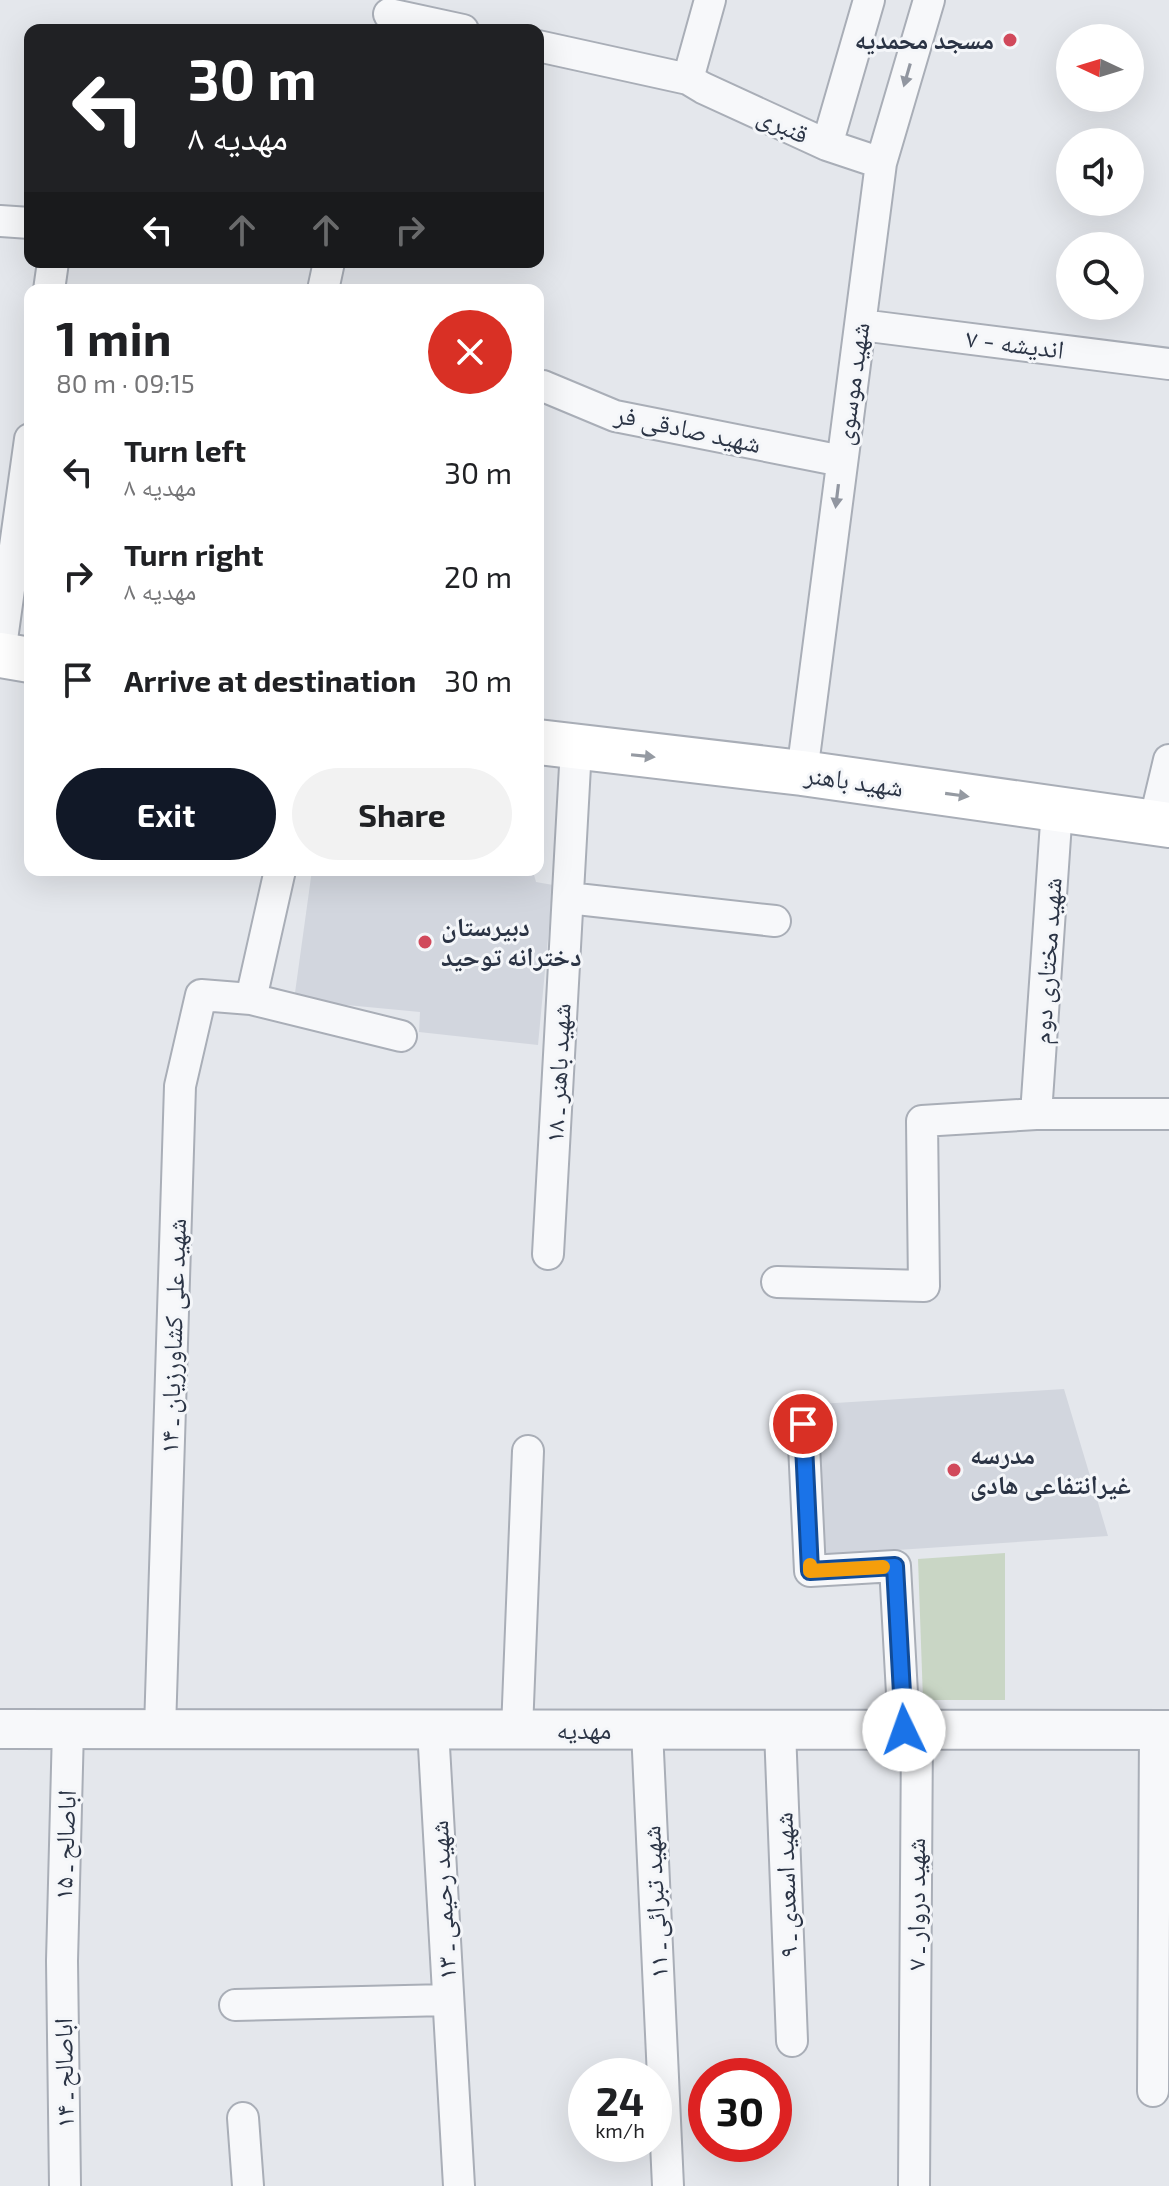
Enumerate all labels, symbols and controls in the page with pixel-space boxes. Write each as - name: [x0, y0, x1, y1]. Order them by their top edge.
- place label: مسجد محمدیه: [855, 23, 994, 55]
- north arrow: [1056, 24, 1144, 112]
- map controls: [1056, 24, 1144, 320]
- marker: مسجد محمدیه: [1001, 31, 1019, 49]
- text: 30 m: [188, 44, 317, 111]
- icon: left: [56, 56, 160, 160]
- one-way arrow: [900, 63, 913, 87]
- street label: قنبری: [752, 98, 814, 151]
- text: مهدیه ۸: [188, 114, 288, 157]
- button: sound: [1056, 128, 1144, 216]
- icon: left: [136, 208, 180, 252]
- icon: ahead: [220, 208, 264, 252]
- icon: ahead: [304, 208, 348, 252]
- icon: right: [388, 208, 432, 252]
- button: search: [1056, 232, 1144, 320]
- text: 1 min: [56, 308, 172, 366]
- button: close: [428, 310, 512, 394]
- street label: شهید موسوی: [827, 320, 876, 448]
- street label: اندیشه - ۷: [964, 321, 1066, 364]
- text: 80 m · 09:15: [56, 367, 195, 398]
- street label: شهید صادقی فر: [611, 397, 764, 460]
- text: Turn left: [124, 432, 246, 468]
- icon: left: [56, 450, 100, 494]
- text: 30 m: [444, 454, 512, 490]
- text: مهدیه ۸: [124, 470, 196, 501]
- one-way arrow: [831, 484, 844, 509]
- text: Turn right: [124, 536, 264, 572]
- icon: right: [56, 554, 100, 598]
- text: 20 m: [444, 558, 512, 594]
- text: مهدیه ۸: [124, 574, 196, 605]
- icon: arrive: [56, 658, 100, 702]
- text: Arrive at destination: [124, 662, 416, 698]
- text: 30 m: [444, 662, 512, 698]
- one-way arrow: [631, 749, 656, 762]
- street label: شهید باهنر: [802, 757, 906, 803]
- button: Exit: [56, 768, 276, 860]
- button: Share: [292, 768, 512, 860]
- one-way arrow: [945, 789, 970, 802]
- street label: شهید مختاری دوم: [1024, 876, 1071, 1046]
- place label: دبیرستان دخترانه توحید: [441, 910, 582, 972]
- marker: دبیرستان دخترانه توحید: [416, 933, 434, 951]
- street label: شهید باهنر ـ ۱۸: [537, 1002, 577, 1144]
- street label: شهید علی کشاورزیان ـ ۱۴: [152, 1218, 193, 1454]
- pin: [769, 1390, 837, 1458]
- icon: arrive: [781, 1402, 825, 1446]
- place label: مدرسه غیرانتفاعی هادی: [970, 1438, 1131, 1501]
- marker: مدرسه غیرانتفاعی هادی: [945, 1461, 963, 1479]
- position arrow: [862, 1688, 946, 1772]
- street label: مهدیه: [557, 1713, 611, 1744]
- street label: اباصالح ـ ۱۵: [46, 1789, 84, 1901]
- street label: شهید اسعدی ـ ۹: [766, 1812, 805, 1958]
- street label: شهید رحیمی ـ ۱۳: [422, 1820, 463, 1981]
- street label: شهید تبرائی ـ ۱۱: [634, 1825, 675, 1979]
- street label: شهید دروار ـ ۷: [899, 1838, 931, 1970]
- street label: اباصالح ـ ۱۴: [46, 2018, 82, 2128]
- speed limit sign: 30: [688, 2058, 792, 2162]
- text: 24: [596, 2076, 644, 2124]
- text: km/h: [595, 2118, 645, 2142]

